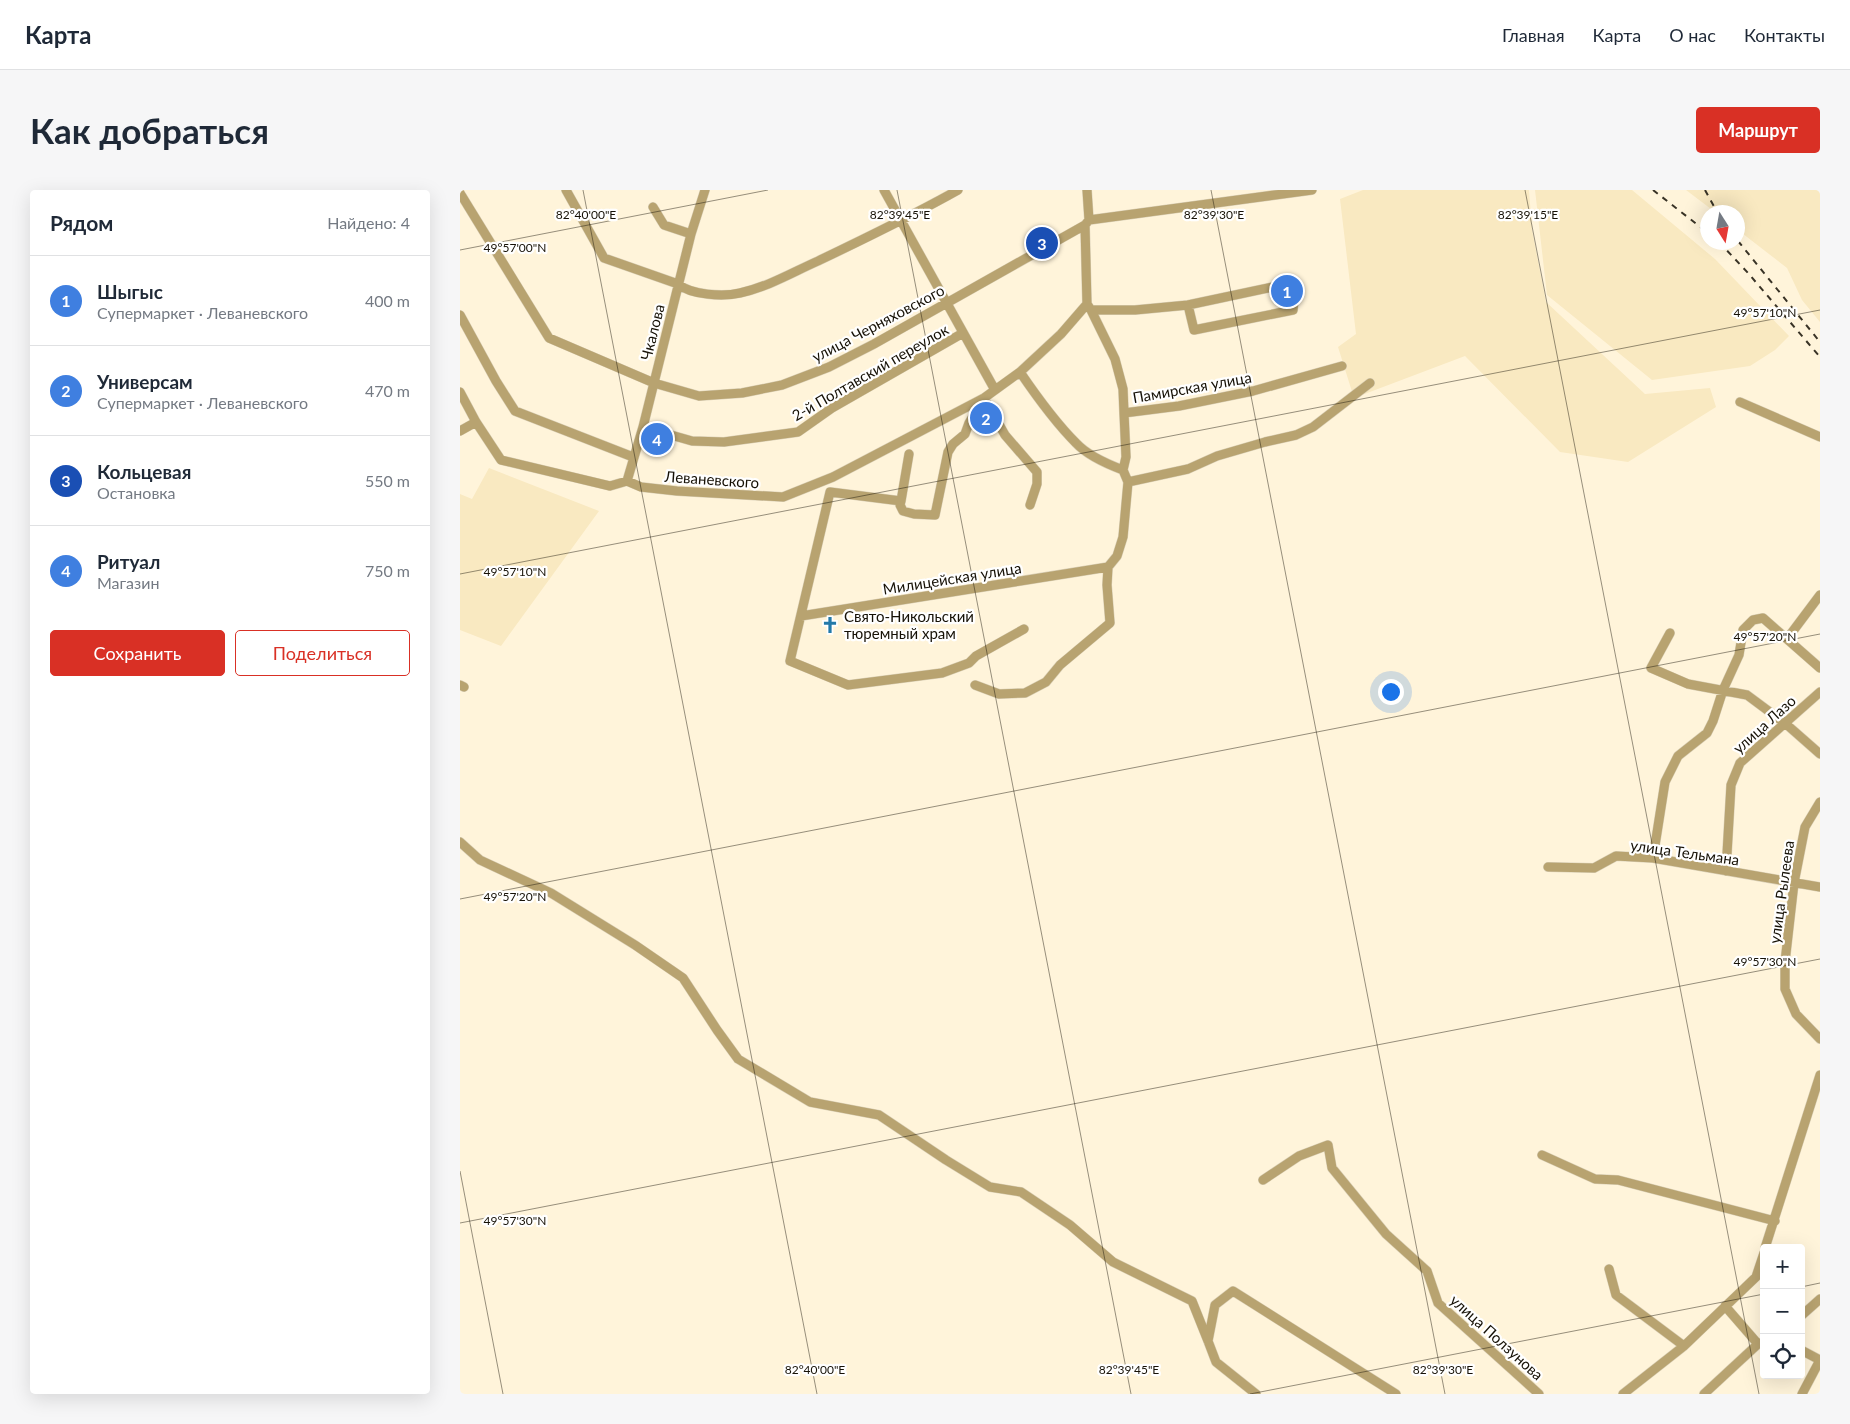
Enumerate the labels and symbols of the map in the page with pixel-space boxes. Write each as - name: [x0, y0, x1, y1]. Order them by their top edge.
- north arrow: [1700, 205, 1745, 250]
- text: 82°40'00"E: [556, 207, 616, 222]
- text: 82°39'45"E: [870, 207, 930, 222]
- text: 82°39'30"E: [1184, 207, 1244, 222]
- text: 82°39'15"E: [1498, 207, 1558, 222]
- pin: 3: [1026, 224, 1058, 262]
- text: 49°57'00"N: [484, 240, 546, 255]
- pin: 1: [1271, 272, 1303, 310]
- street label: улица Черняховского: [809, 280, 947, 366]
- street label: Чкалова: [636, 302, 668, 362]
- text: 49°57'10"N: [1734, 305, 1796, 320]
- street label: 2-й Полтавский переулок: [789, 320, 952, 424]
- street label: Памирская улица: [1131, 368, 1253, 406]
- pin: 2: [970, 399, 1002, 437]
- pin: 4: [641, 420, 673, 458]
- street label: Леваневского: [663, 467, 760, 491]
- street label: Милицейская улица: [881, 558, 1023, 598]
- text: 49°57'10"N: [484, 564, 546, 579]
- place label: Свято-Никольский тюремный храм: [844, 607, 974, 642]
- church icon: Свято-Никольский тюремный храм: [820, 615, 840, 635]
- text: 49°57'20"N: [1734, 629, 1796, 644]
- your location: [1378, 679, 1404, 705]
- street label: улица Лазо: [1729, 691, 1799, 757]
- street label: улица Тельмана: [1629, 835, 1741, 869]
- street label: улица Рылеева: [1765, 839, 1797, 945]
- text: 49°57'20"N: [484, 889, 546, 904]
- text: 49°57'30"N: [1734, 954, 1796, 969]
- text: 49°57'30"N: [484, 1213, 546, 1228]
- street label: улица Ползунова: [1447, 1291, 1547, 1383]
- text: 82°40'00"E: [785, 1362, 845, 1377]
- text: 82°39'45"E: [1099, 1362, 1159, 1377]
- text: 82°39'30"E: [1413, 1362, 1473, 1377]

